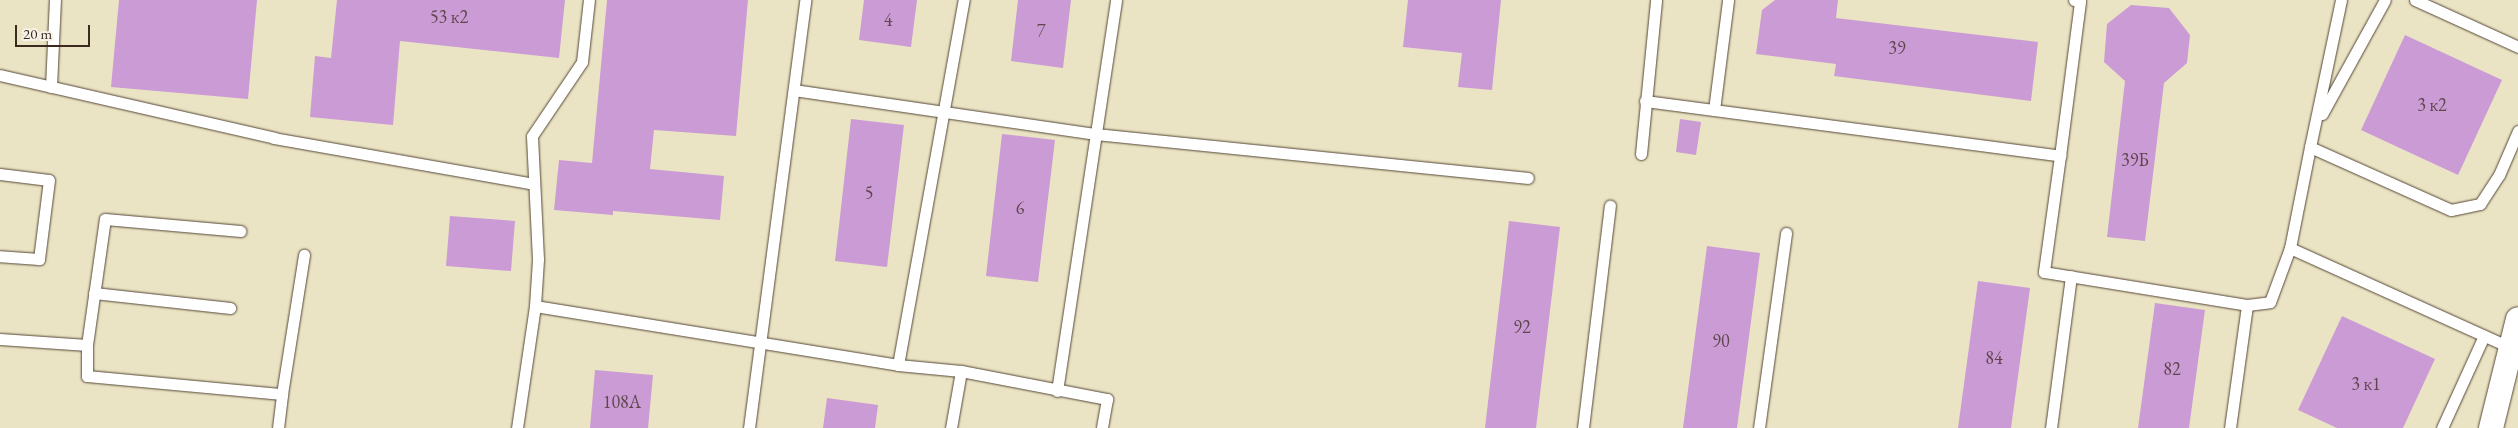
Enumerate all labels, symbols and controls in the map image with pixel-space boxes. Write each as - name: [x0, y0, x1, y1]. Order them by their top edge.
- house number: 53 к2: [430, 6, 468, 28]
- house number: 4: [884, 9, 892, 31]
- scale bar: [18, 15, 92, 47]
- house number: 7: [1037, 20, 1045, 42]
- text: 20 m: [23, 24, 52, 43]
- house number: 39: [1888, 37, 1906, 59]
- house number: 3 к2: [2417, 94, 2447, 116]
- house number: 39Б: [2121, 149, 2149, 171]
- house number: 5: [865, 182, 873, 204]
- house number: 6: [1016, 197, 1024, 219]
- house number: 92: [1513, 316, 1531, 338]
- house number: 90: [1712, 330, 1730, 352]
- house number: 84: [1985, 347, 2003, 369]
- house number: 82: [2163, 358, 2181, 380]
- house number: 3 к1: [2351, 373, 2381, 395]
- house number: 108А: [603, 391, 641, 413]

